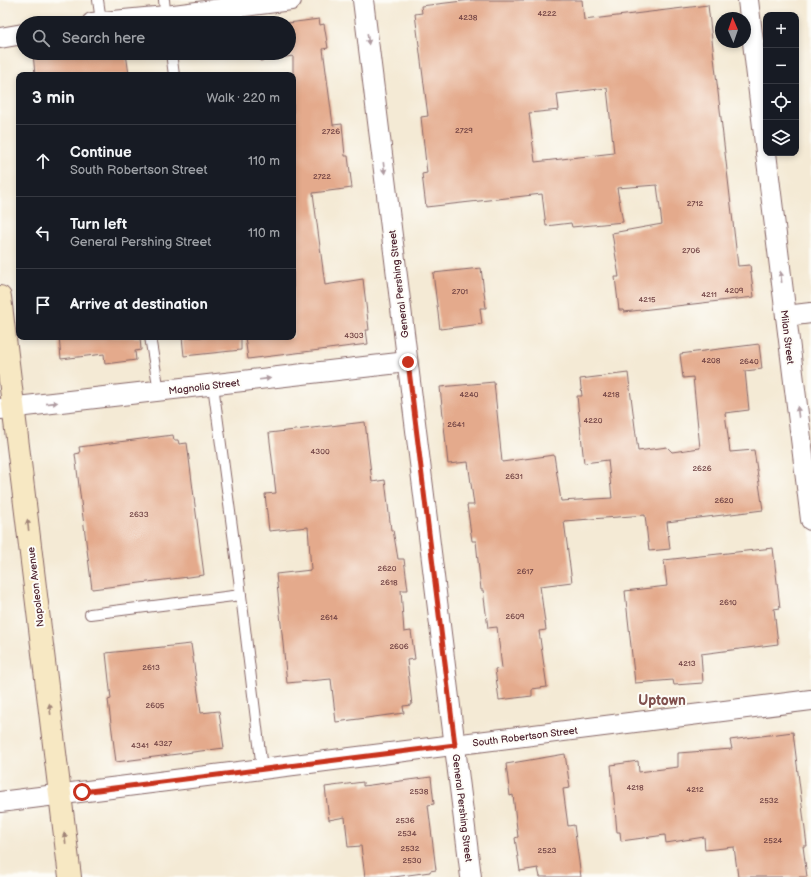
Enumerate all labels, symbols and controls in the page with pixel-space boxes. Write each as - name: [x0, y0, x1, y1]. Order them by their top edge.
- house number: 4222: [537, 9, 557, 18]
- north arrow: [715, 12, 751, 48]
- map controls: [763, 12, 799, 156]
- button: +: [763, 12, 799, 48]
- house number: 4238: [458, 13, 478, 22]
- search box: [16, 16, 296, 60]
- icon: search: [30, 27, 52, 49]
- text: Search here: [62, 29, 145, 48]
- one-way arrow: [365, 33, 371, 45]
- button: −: [763, 48, 799, 84]
- button: locate: [763, 84, 799, 120]
- text: 3 min: [32, 88, 75, 108]
- text: Walk · 220 m: [207, 90, 280, 106]
- button: layers: [763, 120, 799, 156]
- house number: 2729: [455, 126, 473, 135]
- house number: 2726: [322, 127, 340, 136]
- text: Continue: [70, 143, 132, 162]
- icon: ahead: [32, 150, 54, 172]
- text: 110 m: [248, 153, 280, 169]
- text: South Robertson Street: [70, 162, 208, 178]
- one-way arrow: [381, 162, 387, 174]
- house number: 2722: [313, 172, 331, 181]
- house number: 2712: [687, 199, 704, 208]
- text: Turn left: [70, 215, 127, 234]
- icon: left: [32, 222, 54, 244]
- text: 110 m: [248, 225, 280, 241]
- street label: General Pershing Street: [386, 229, 412, 339]
- text: General Pershing Street: [70, 234, 211, 250]
- house number: 2706: [682, 246, 700, 255]
- one-way arrow: [778, 271, 784, 283]
- house number: 4209: [725, 286, 744, 295]
- house number: 2701: [452, 287, 468, 296]
- house number: 4211: [701, 290, 717, 299]
- icon: arrive: [32, 294, 54, 316]
- text: Arrive at destination: [70, 295, 208, 314]
- house number: 4215: [638, 295, 656, 304]
- street label: Milan Street: [778, 309, 796, 365]
- house number: 4303: [344, 331, 364, 340]
- route end: [399, 353, 417, 371]
- house number: 4208: [702, 356, 721, 365]
- house number: 2640: [739, 357, 759, 366]
- one-way arrow: [259, 375, 271, 382]
- street label: Magnolia Street: [168, 377, 240, 397]
- house number: 4240: [459, 390, 479, 399]
- house number: 4218: [602, 390, 620, 399]
- one-way arrow: [46, 400, 58, 407]
- one-way arrow: [795, 406, 801, 418]
- house number: 4220: [583, 416, 603, 425]
- house number: 2641: [447, 420, 465, 429]
- house number: 4300: [310, 447, 330, 456]
- house number: 2626: [692, 464, 712, 473]
- house number: 2631: [505, 472, 523, 481]
- house number: 2620: [714, 496, 734, 505]
- house number: 2633: [129, 510, 149, 519]
- one-way arrow: [24, 518, 31, 531]
- street label: Napoleon Avenue: [25, 546, 47, 627]
- house number: 2620: [377, 564, 397, 573]
- house number: 2617: [517, 567, 533, 576]
- house number: 2618: [380, 578, 398, 587]
- house number: 2610: [719, 598, 737, 607]
- house number: 2609: [506, 612, 525, 621]
- house number: 2614: [320, 613, 338, 622]
- house number: 2606: [389, 642, 409, 651]
- house number: 4213: [678, 659, 696, 668]
- house number: 2613: [142, 663, 160, 672]
- district label: Uptown: [638, 692, 686, 709]
- house number: 2605: [146, 701, 165, 710]
- one-way arrow: [47, 703, 53, 715]
- street label: South Robertson Street: [472, 725, 578, 749]
- house number: 4327: [154, 739, 172, 748]
- house number: 4341: [131, 741, 149, 750]
- street label: General Pershing Street: [449, 753, 475, 863]
- route start: [73, 783, 91, 801]
- house number: 4218: [626, 783, 644, 792]
- house number: 4212: [686, 785, 704, 794]
- house number: 2538: [410, 787, 429, 796]
- house number: 2532: [760, 796, 779, 805]
- house number: 2536: [395, 816, 415, 825]
- house number: 2534: [397, 829, 417, 838]
- one-way arrow: [62, 832, 68, 844]
- house number: 2524: [764, 836, 783, 845]
- house number: 2532: [401, 844, 420, 853]
- house number: 2523: [538, 846, 556, 855]
- house number: 2530: [403, 856, 422, 865]

